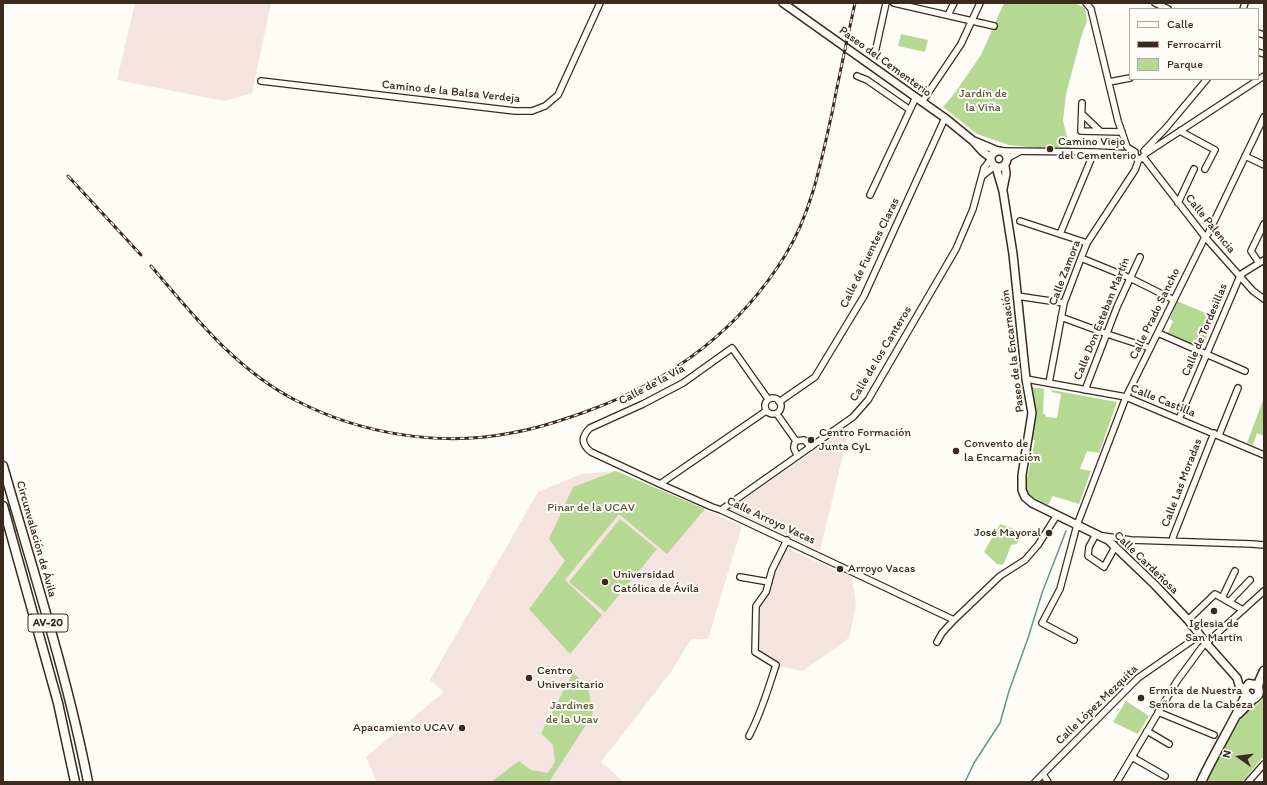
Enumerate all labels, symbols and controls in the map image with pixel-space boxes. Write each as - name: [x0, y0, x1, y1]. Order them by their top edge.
- legend: [1129, 8, 1259, 80]
- text: Calle: [1167, 17, 1193, 31]
- street label: Paseo del Cementerio: [836, 24, 934, 100]
- text: Ferrocarril: [1167, 37, 1222, 51]
- text: Parque: [1167, 57, 1203, 71]
- street label: Camino de la Balsa Verdeja: [381, 78, 521, 106]
- park label: Jardín de la Viña: [959, 87, 1007, 115]
- place label: Camino Viejo del Cementerio: [1058, 135, 1136, 163]
- marker: Camino Viejo del Cementerio: [1045, 144, 1055, 154]
- street label: Calle Palencia: [1182, 191, 1238, 257]
- street label: Calle de Fuentes Claras: [837, 196, 903, 310]
- street label: Calle Zamora: [1046, 238, 1084, 308]
- street label: Calle Don Esteban Martín: [1071, 255, 1133, 383]
- street label: Calle Prado Sancho: [1127, 266, 1183, 362]
- street label: Calle de Tordesillas: [1179, 281, 1231, 379]
- street label: Paseo de la Encarnación: [998, 289, 1028, 413]
- street label: Calle de los Canteros: [847, 304, 915, 404]
- street label: Calle de la Vía: [616, 362, 688, 408]
- street label: Calle Castilla: [1128, 381, 1198, 421]
- place label: Centro Formación Junta CyL: [819, 426, 911, 454]
- marker: Centro Formación Junta CyL: [806, 435, 816, 445]
- place label: Convento de la Encarnación: [964, 437, 1040, 465]
- street label: Calle Las Moradas: [1158, 437, 1206, 529]
- marker: Convento de la Encarnación: [951, 446, 961, 456]
- street label: Circunvalación de Ávila: [12, 479, 60, 599]
- street label: Calle Arroyo Vacas: [724, 494, 818, 548]
- park label: Pinar de la UCAV: [547, 501, 635, 515]
- place label: José Mayoral: [974, 526, 1041, 540]
- marker: José Mayoral: [1044, 528, 1054, 538]
- street label: Calle Cardeñosa: [1111, 528, 1181, 598]
- place label: Arroyo Vacas: [848, 562, 915, 576]
- marker: Arroyo Vacas: [835, 564, 845, 574]
- place label: Universidad Católica de Ávila: [613, 568, 699, 596]
- marker: Universidad Católica de Ávila: [600, 577, 610, 587]
- marker: Iglesia de San Martín: [1209, 606, 1219, 616]
- road number: AV-20: [28, 614, 68, 632]
- place label: Iglesia de San Martín: [1185, 617, 1243, 645]
- street label: Calle López Mezquita: [1053, 662, 1141, 748]
- place label: Centro Universitario: [537, 664, 604, 692]
- marker: Centro Universitario: [524, 673, 534, 683]
- place label: Ermita de Nuestra Señora de la Cabeza: [1149, 684, 1253, 712]
- marker: Ermita de Nuestra Señora de la Cabeza: [1136, 693, 1146, 703]
- park label: Jardines de la Ucav: [546, 699, 598, 727]
- place label: Apacamiento UCAV: [353, 721, 454, 735]
- marker: Apacamiento UCAV: [457, 723, 467, 733]
- north arrow: [1219, 737, 1259, 777]
- text: N: [1220, 749, 1234, 759]

